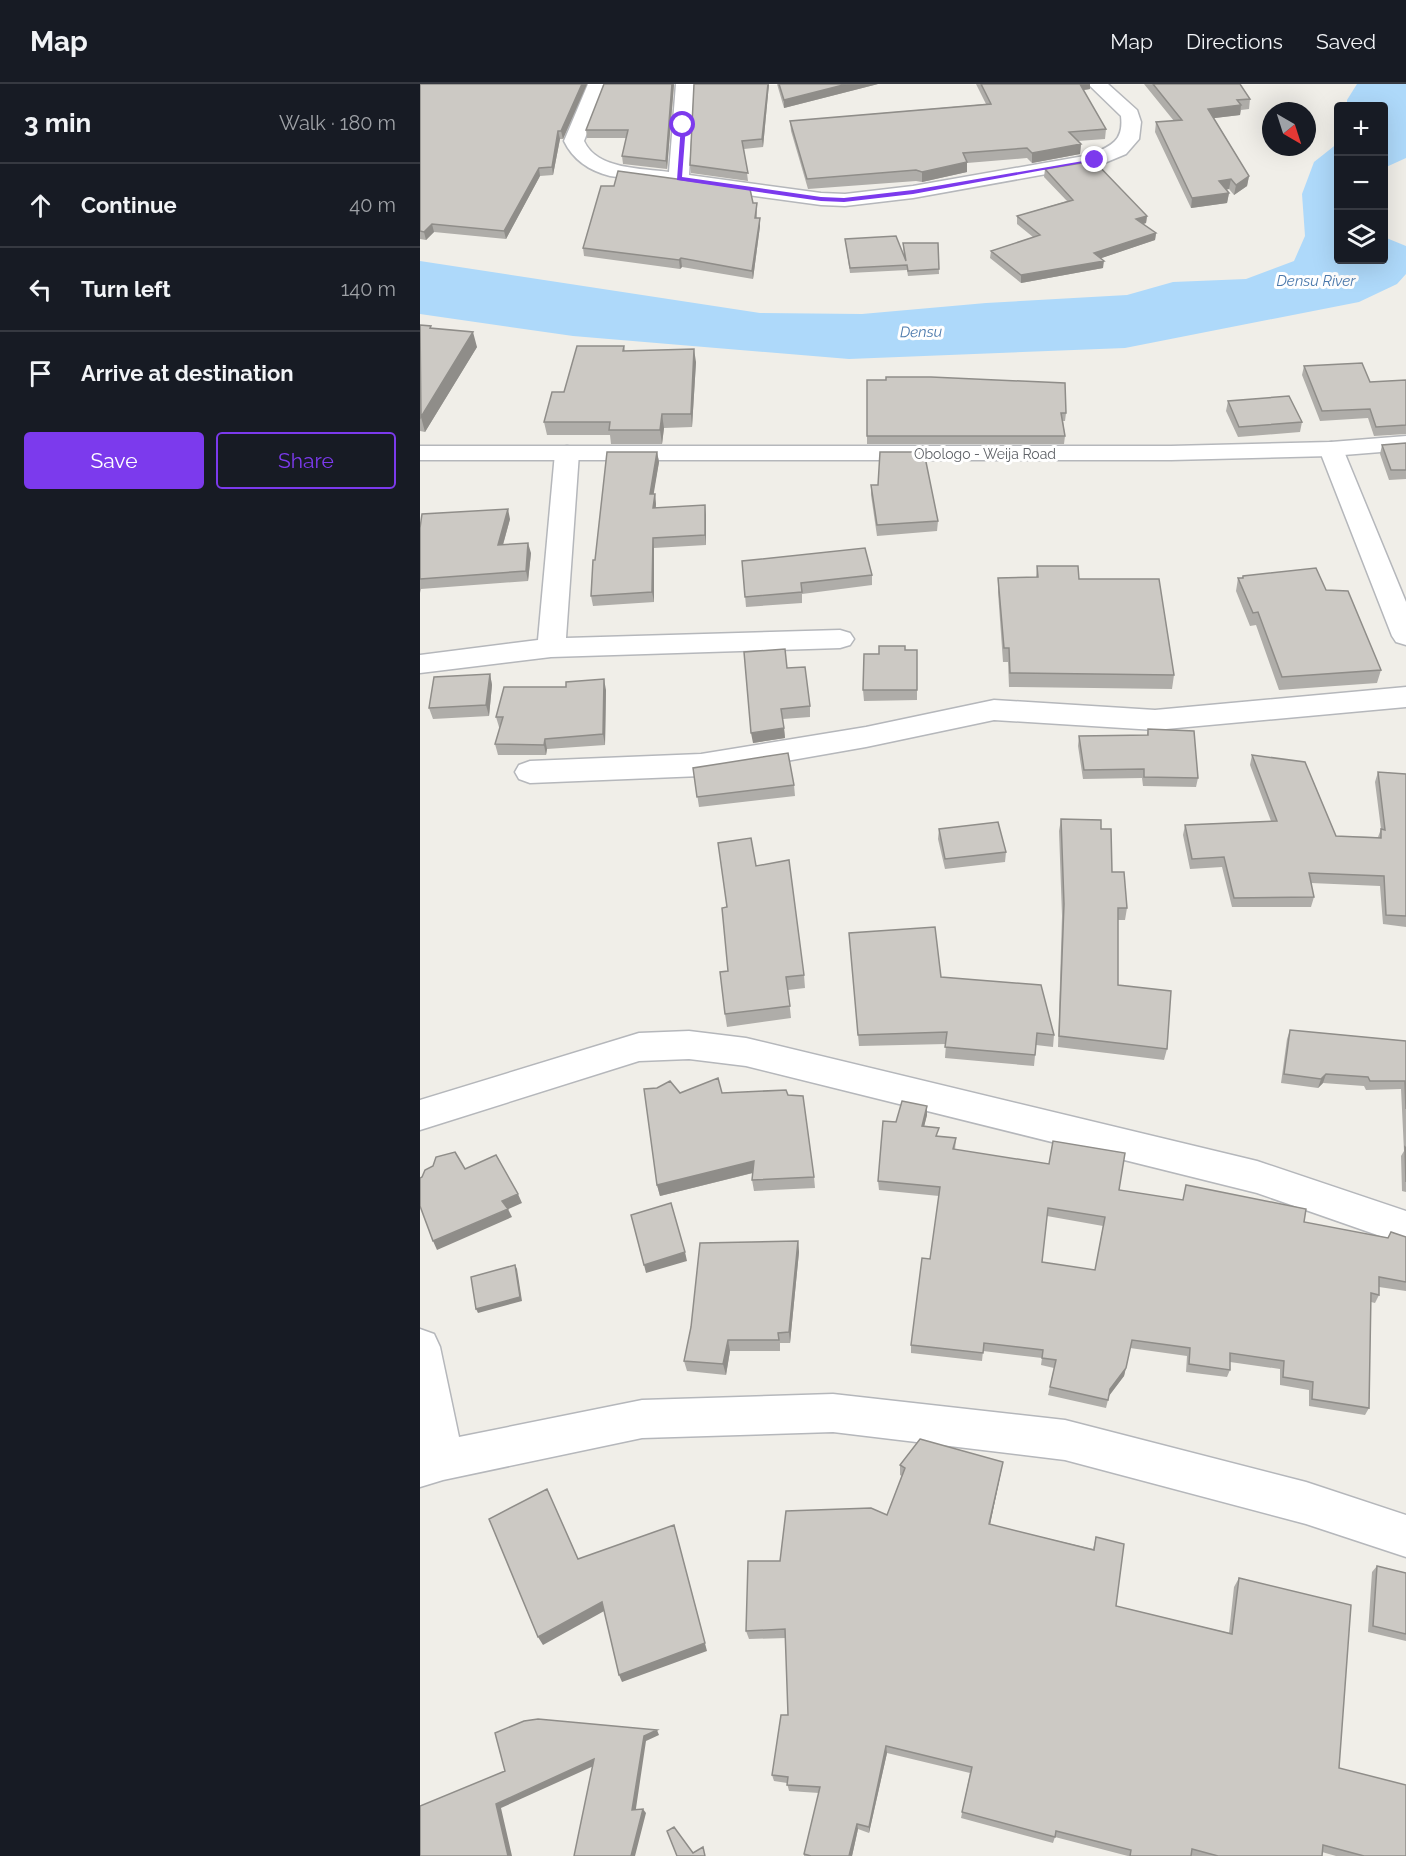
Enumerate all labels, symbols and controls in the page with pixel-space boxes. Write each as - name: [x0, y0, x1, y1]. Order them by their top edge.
- text: Map: [30, 25, 88, 58]
- text: Map: [1110, 29, 1153, 54]
- text: Directions: [1186, 29, 1283, 54]
- text: Saved: [1316, 29, 1376, 54]
- north arrow: [1262, 102, 1316, 156]
- map controls: [1334, 102, 1388, 264]
- button: +: [1334, 102, 1388, 156]
- text: 3 min: [24, 108, 91, 138]
- text: Walk · 180 m: [279, 111, 396, 135]
- route start: [669, 111, 695, 137]
- route end: [1081, 146, 1107, 172]
- button: −: [1334, 156, 1388, 210]
- icon: ahead: [24, 189, 57, 222]
- text: Continue: [81, 192, 177, 218]
- text: 40 m: [349, 193, 396, 217]
- button: layers: [1334, 210, 1388, 264]
- water label: Densu River: [1277, 272, 1356, 290]
- icon: left: [24, 273, 57, 306]
- text: Turn left: [81, 276, 171, 302]
- text: 140 m: [341, 277, 396, 301]
- water label: Densu: [900, 323, 943, 341]
- icon: arrive: [24, 357, 57, 390]
- text: Arrive at destination: [81, 360, 294, 386]
- button: Save: [24, 432, 204, 489]
- button: Share: [216, 432, 396, 489]
- street label: Obologo - Weija Road: [914, 446, 1056, 462]

